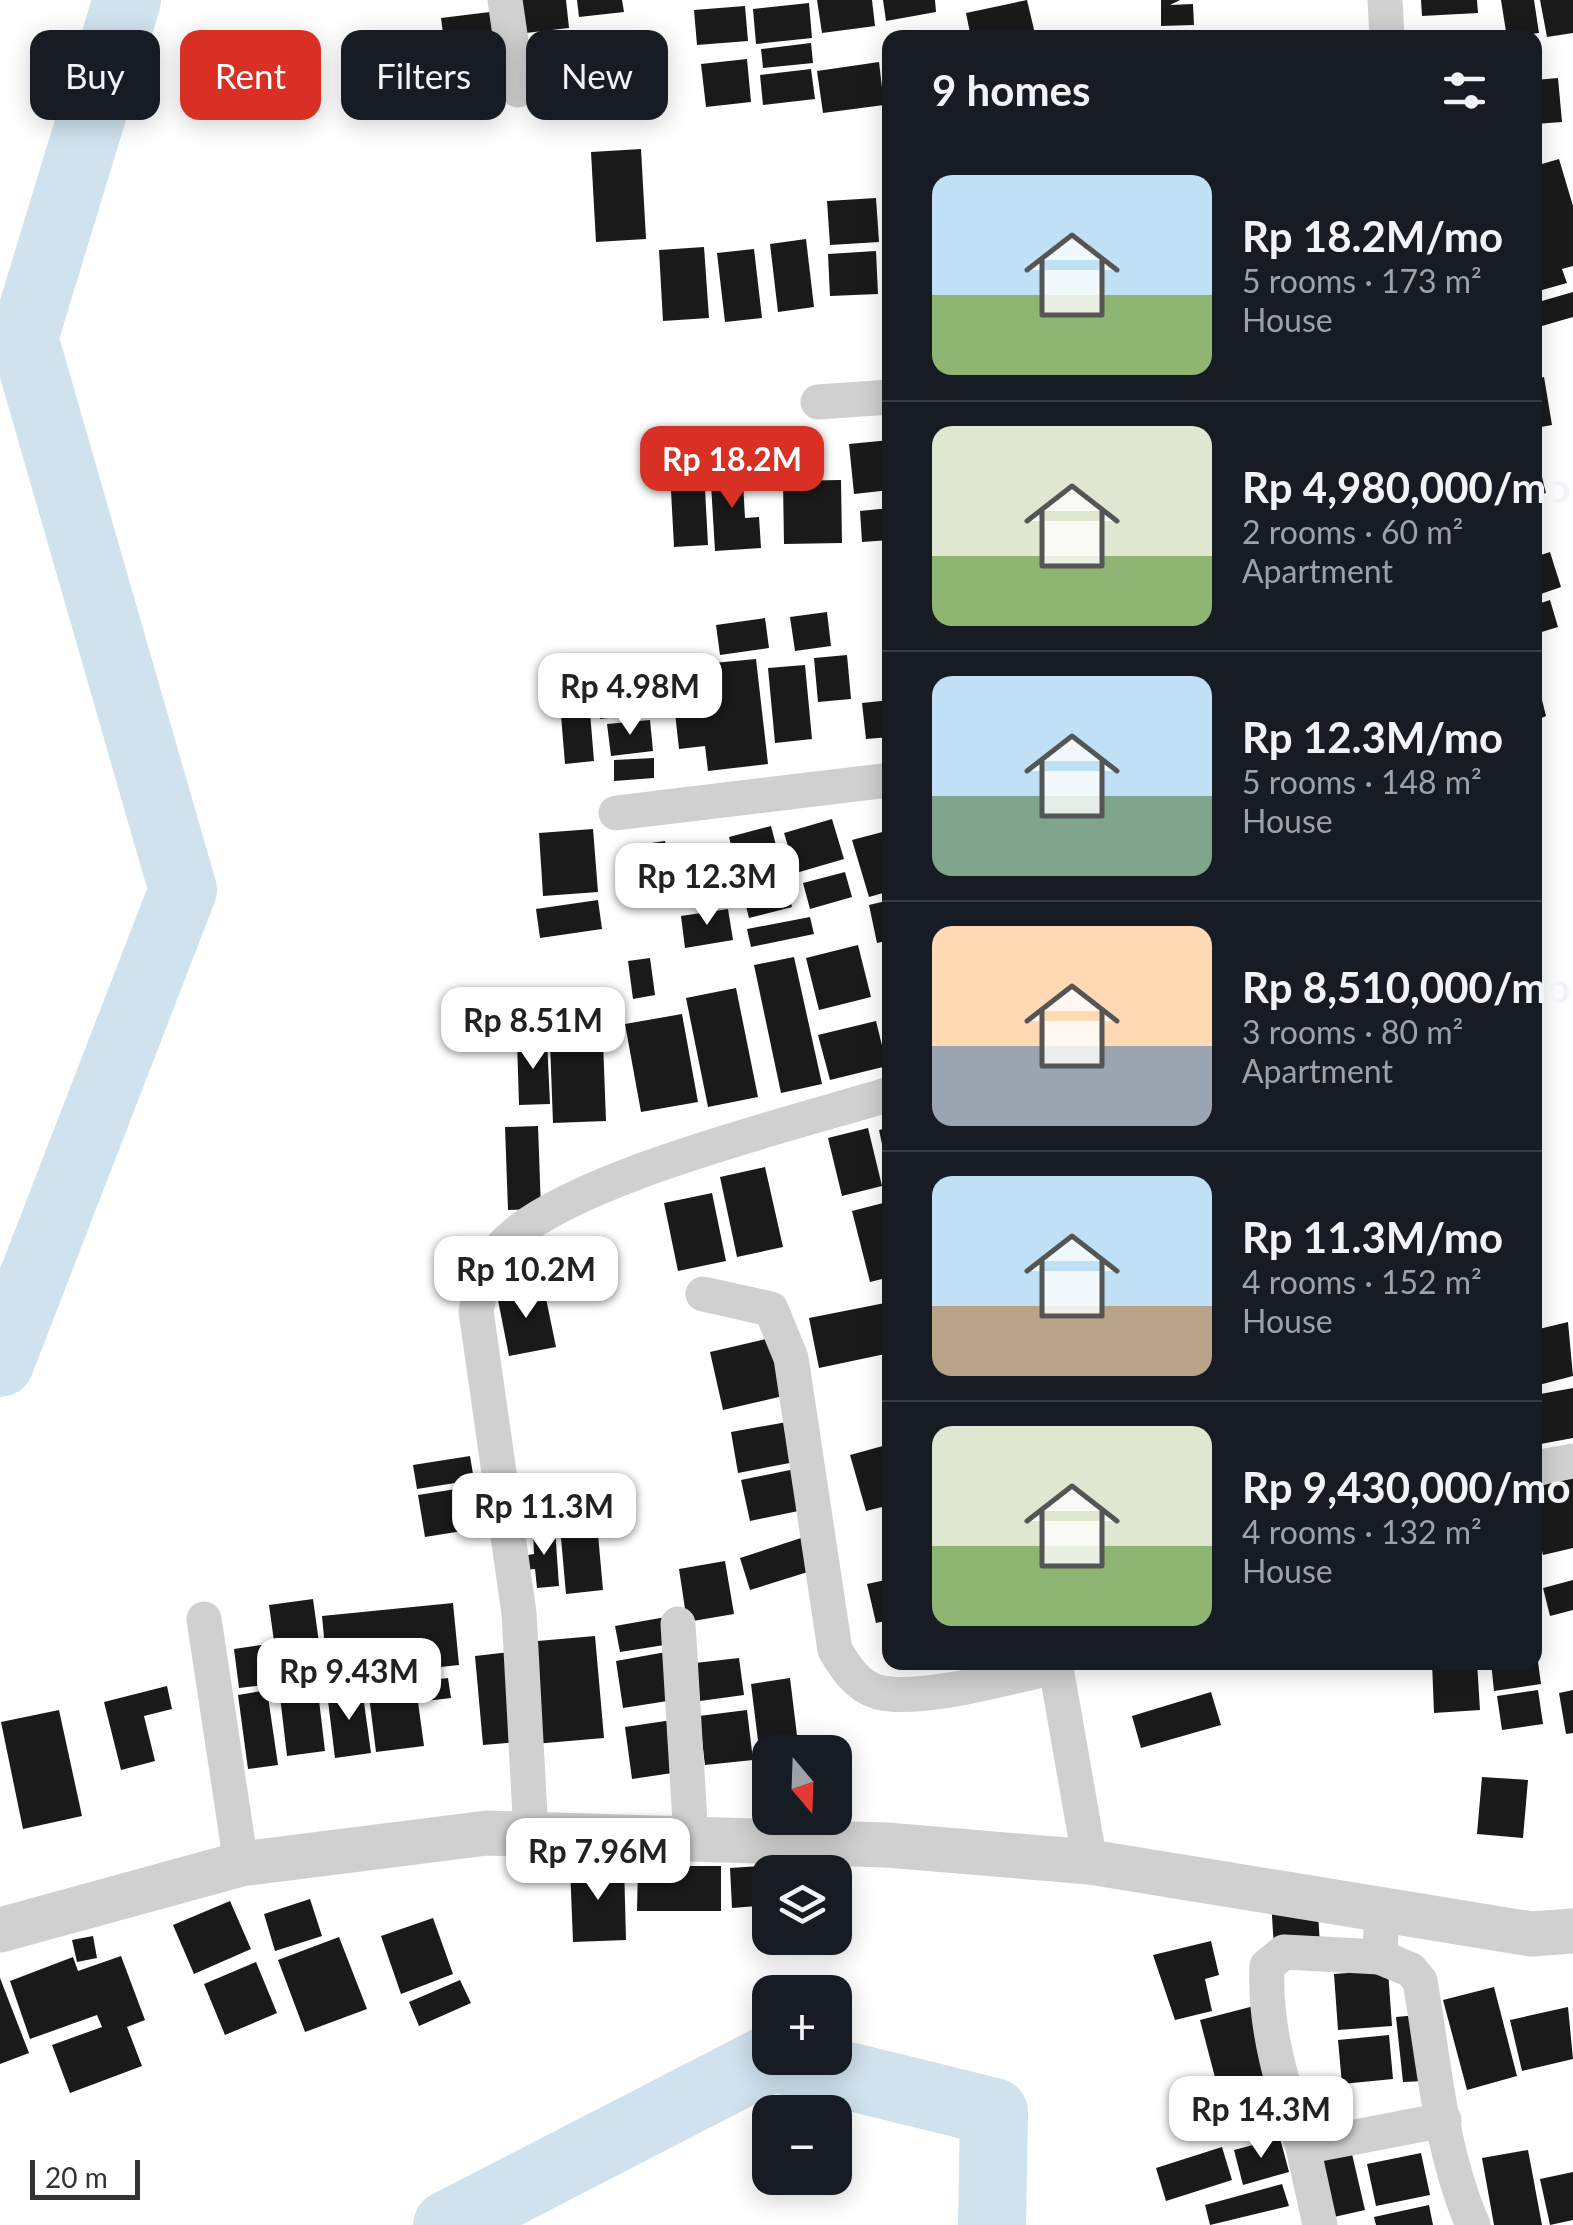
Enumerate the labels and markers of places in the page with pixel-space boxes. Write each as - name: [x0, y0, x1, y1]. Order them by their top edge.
- pin: Rp 18.2M: [629, 426, 835, 511]
- pin: Rp 4.98M: [527, 653, 733, 738]
- pin: Rp 12.3M: [604, 843, 810, 928]
- pin: Rp 8.51M: [430, 987, 636, 1072]
- pin: Rp 10.2M: [423, 1236, 629, 1321]
- pin: Rp 11.3M: [441, 1473, 647, 1558]
- pin: Rp 9.43M: [246, 1638, 452, 1723]
- pin: Rp 7.96M: [495, 1818, 701, 1903]
- pin: Rp 14.3M: [1158, 2076, 1364, 2161]

